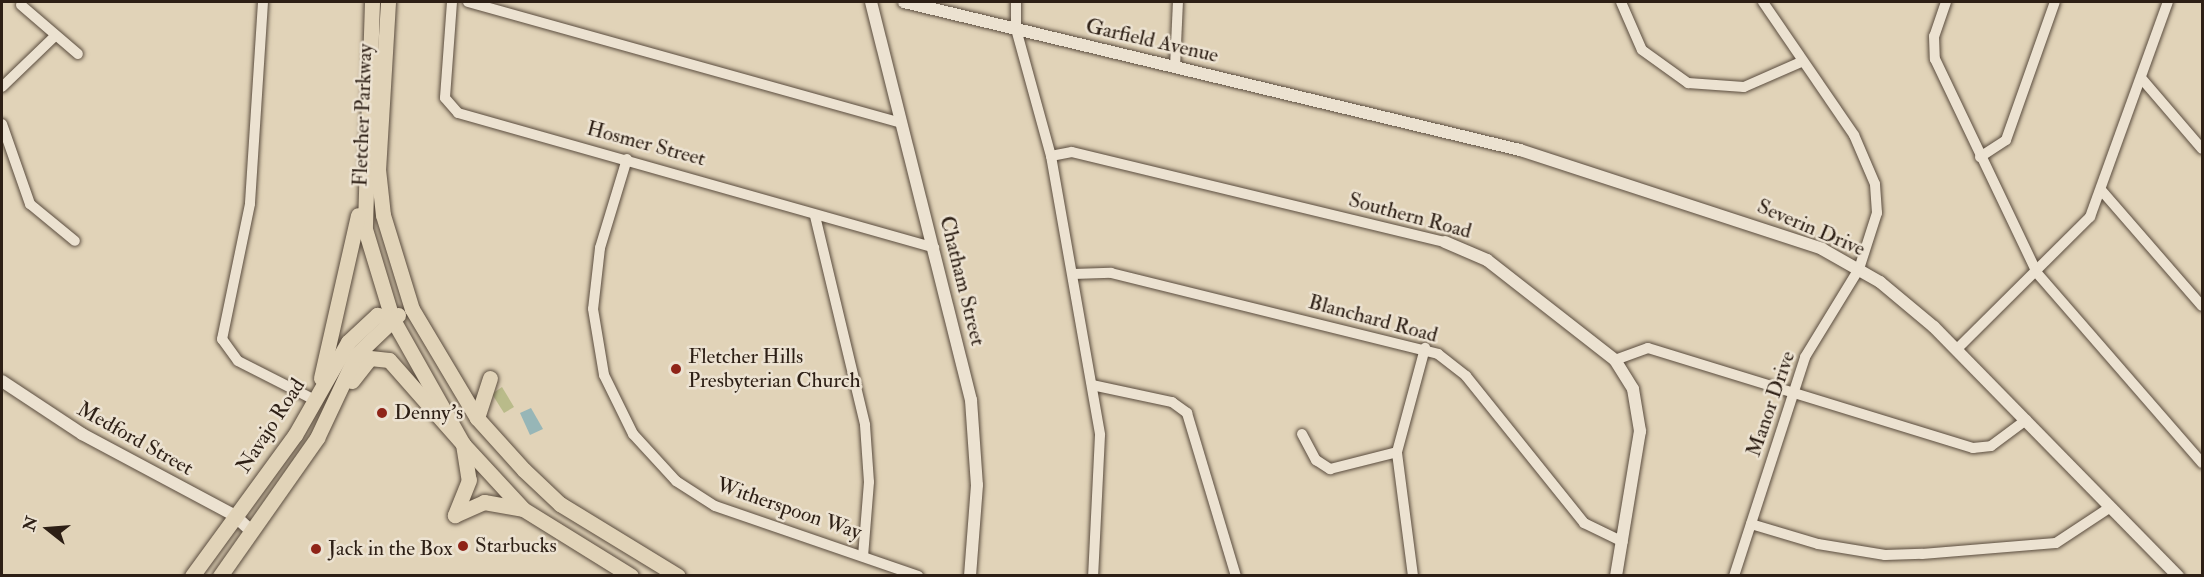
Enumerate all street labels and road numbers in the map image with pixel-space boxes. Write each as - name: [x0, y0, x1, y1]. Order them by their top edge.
- street label: Garfield Avenue: [1083, 14, 1221, 68]
- street label: Fletcher Parkway: [348, 43, 378, 187]
- street label: Hosmer Street: [584, 116, 708, 172]
- street label: Southern Road: [1346, 188, 1474, 244]
- street label: Severin Drive: [1753, 194, 1869, 262]
- street label: Chatham Street: [934, 214, 990, 348]
- street label: Blanchard Road: [1306, 290, 1440, 348]
- street label: Manor Drive: [1741, 348, 1801, 460]
- street label: Navajo Road: [231, 374, 311, 478]
- street label: Medford Street: [73, 397, 197, 481]
- street label: Witherspoon Way: [713, 472, 865, 546]

